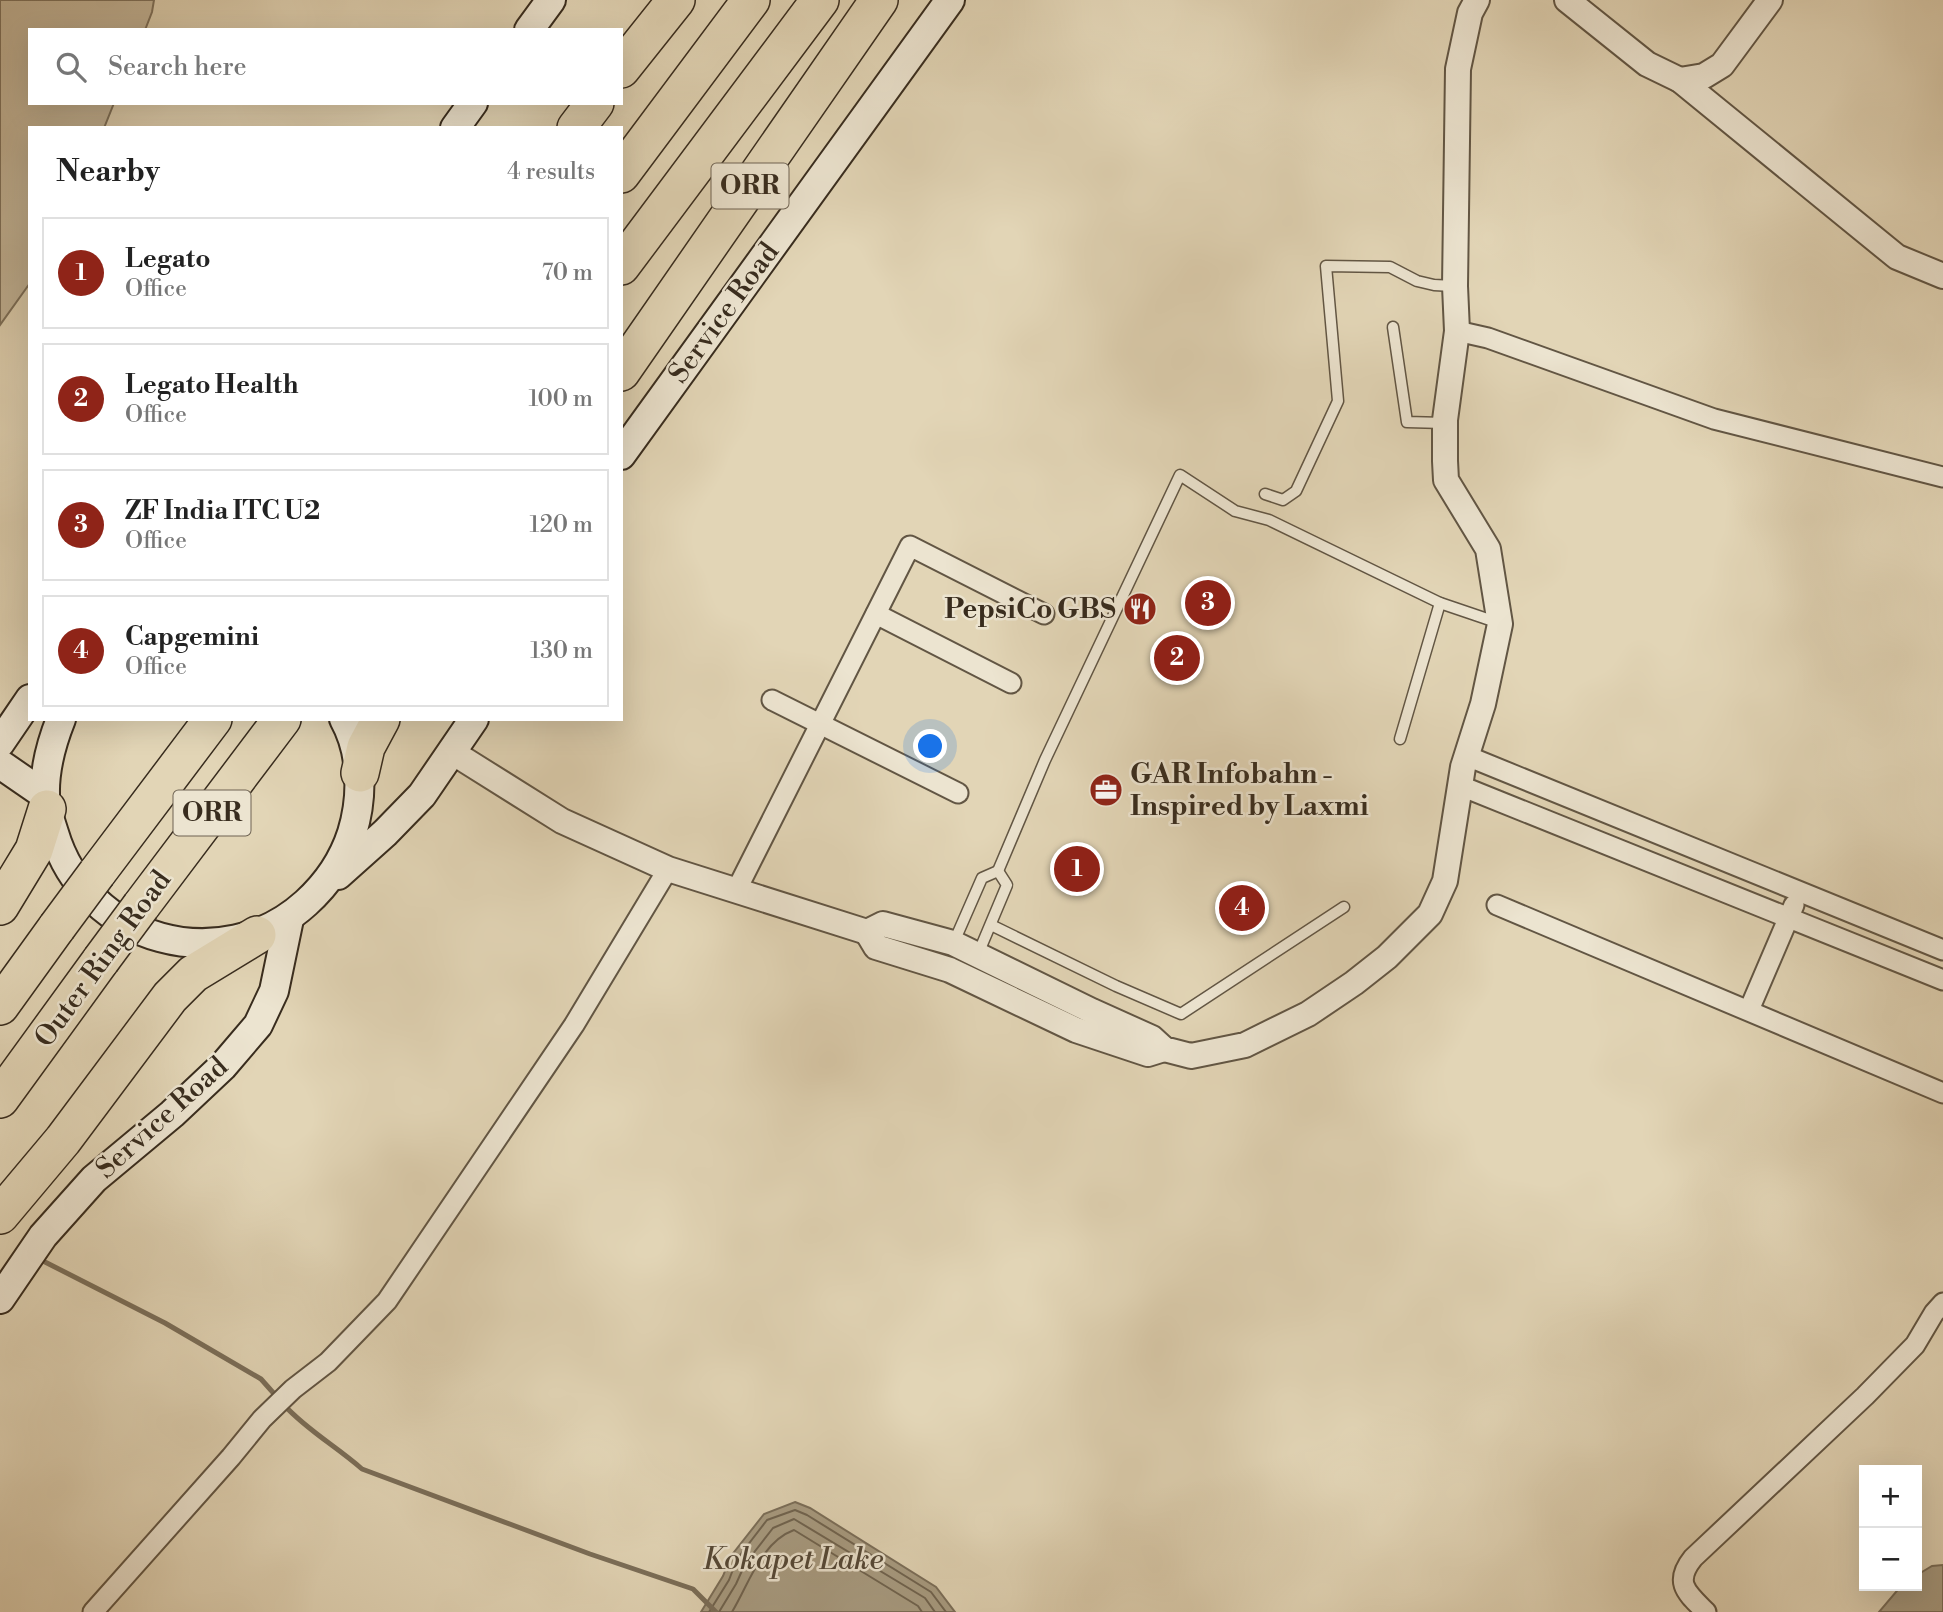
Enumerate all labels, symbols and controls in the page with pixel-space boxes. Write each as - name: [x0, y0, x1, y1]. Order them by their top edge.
- search box: [28, 28, 623, 105]
- icon: search: [52, 48, 90, 86]
- text: Search here: [108, 51, 247, 83]
- text: Nearby: [56, 153, 160, 191]
- text: 4 results: [507, 158, 595, 186]
- road number: ORR: [712, 164, 788, 209]
- street label: Service Road: [661, 236, 787, 390]
- text: Legato: [125, 243, 210, 275]
- text: 1: [75, 259, 87, 287]
- text: 70 m: [542, 259, 593, 287]
- text: Office: [125, 275, 187, 303]
- text: Legato Health: [125, 369, 299, 401]
- text: 2: [74, 385, 88, 413]
- text: 100 m: [528, 385, 593, 413]
- text: Office: [125, 401, 187, 429]
- text: ZF India ITC U2: [125, 495, 320, 527]
- text: 3: [74, 511, 88, 539]
- text: 120 m: [529, 511, 593, 539]
- text: Office: [125, 527, 187, 555]
- pin: 3: [1185, 577, 1231, 629]
- restaurant icon: PepsiCo GBS: [1121, 590, 1159, 628]
- place label: PepsiCo GBS: [944, 592, 1116, 627]
- text: Capgemini: [125, 621, 259, 653]
- pin: 2: [1154, 632, 1200, 684]
- text: 4: [73, 637, 89, 665]
- text: 130 m: [530, 637, 593, 665]
- text: Office: [125, 653, 187, 681]
- your location: [913, 729, 947, 763]
- place label: GAR Infobahn - Inspired by Laxmi: [1130, 757, 1369, 824]
- office icon: GAR Infobahn - Inspired by Laxmi: [1087, 771, 1125, 809]
- road number: ORR: [174, 790, 250, 835]
- pin: 1: [1054, 843, 1100, 895]
- street label: Outer Ring Road: [27, 864, 179, 1054]
- pin: 4: [1219, 882, 1265, 934]
- street label: Service Road: [89, 1050, 235, 1186]
- map controls: [1859, 1465, 1922, 1591]
- button: +: [1859, 1465, 1922, 1528]
- button: −: [1859, 1528, 1922, 1591]
- water label: Kokapet Lake: [702, 1541, 884, 1579]

